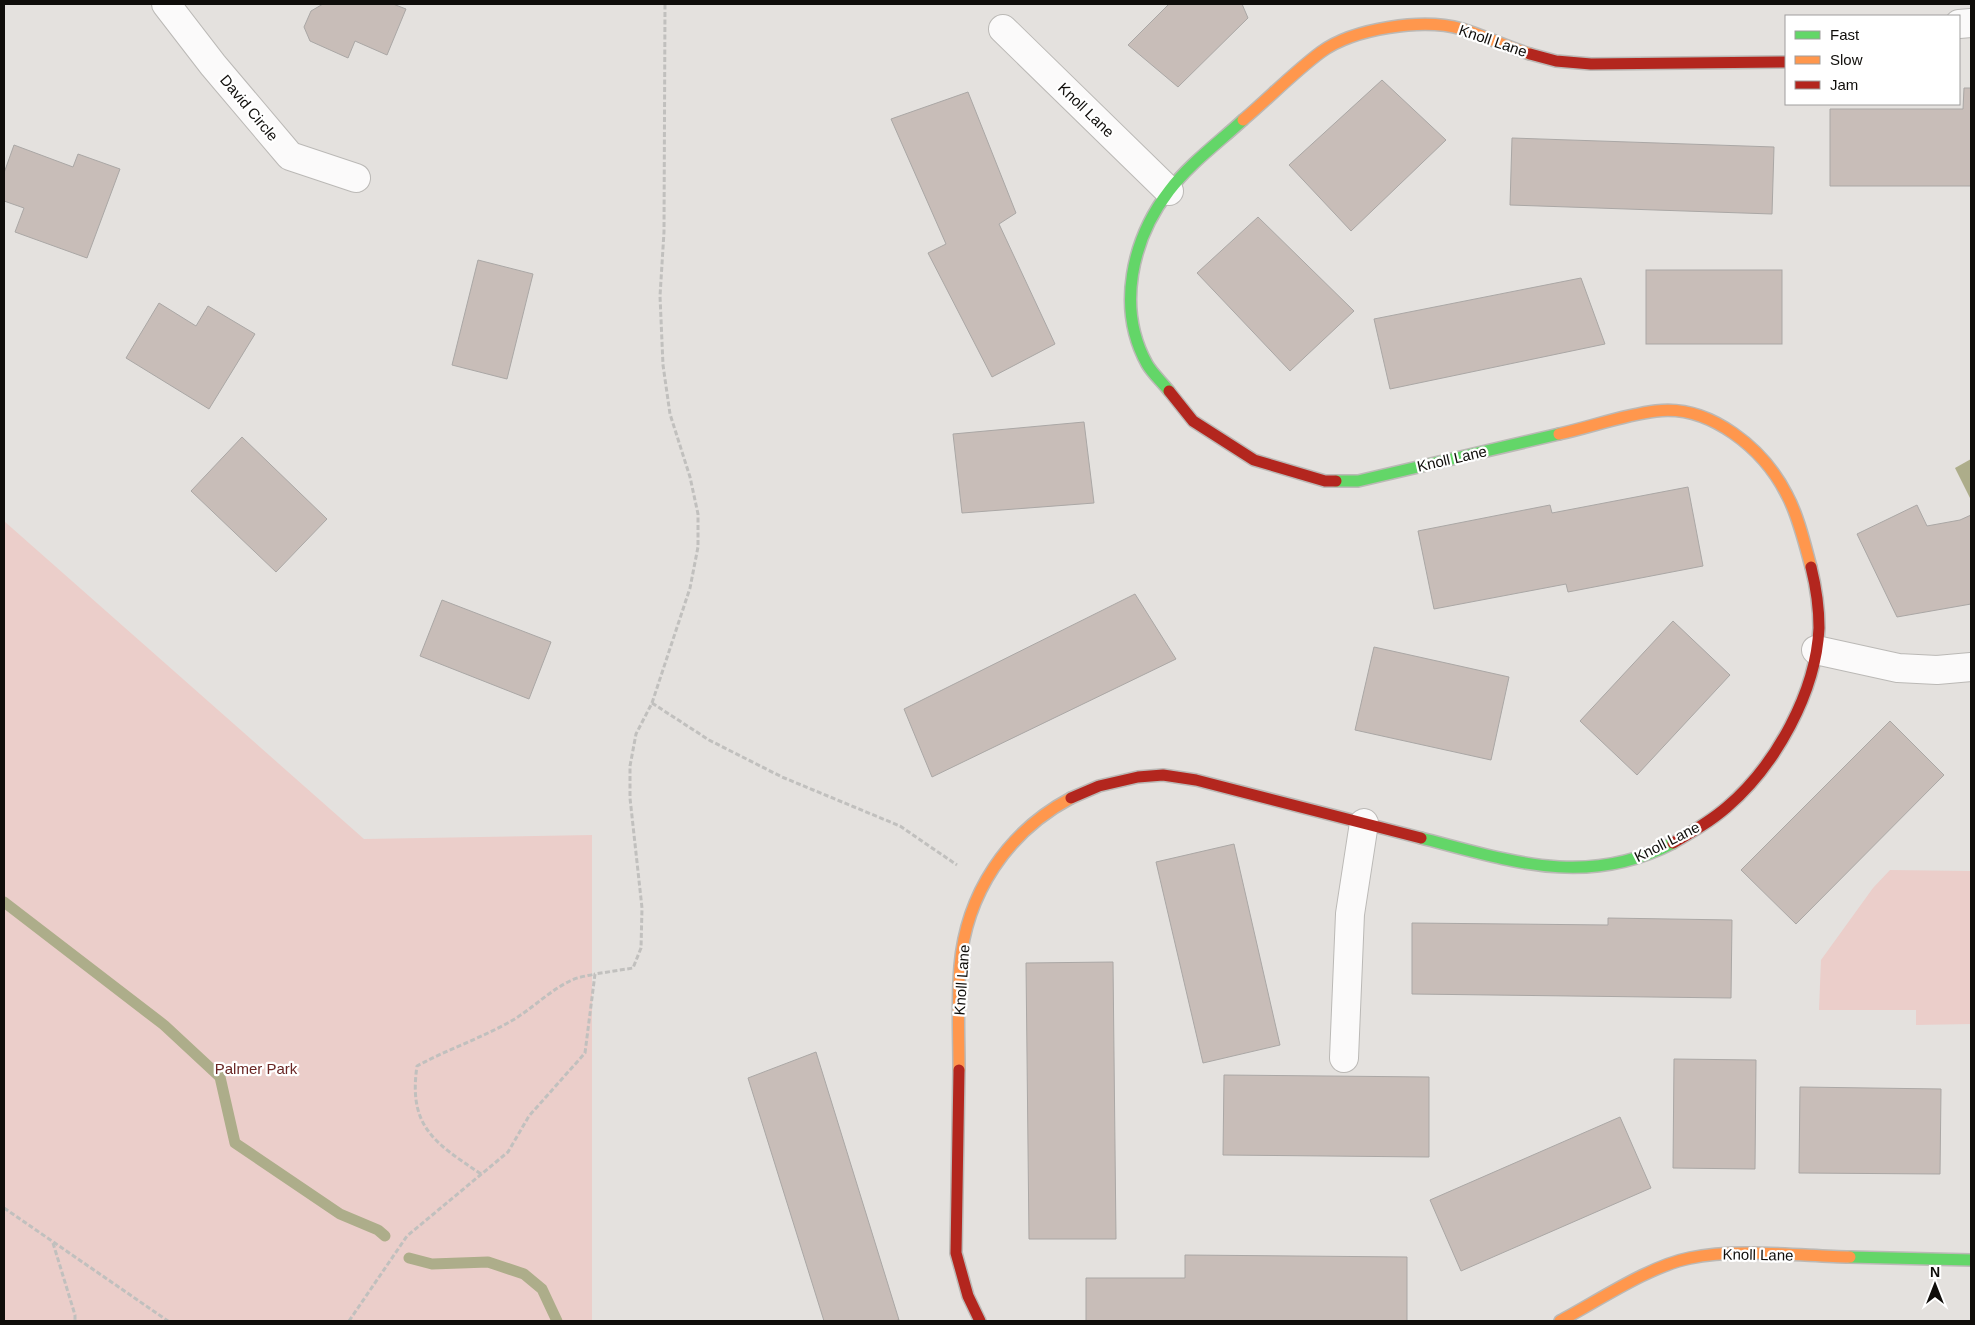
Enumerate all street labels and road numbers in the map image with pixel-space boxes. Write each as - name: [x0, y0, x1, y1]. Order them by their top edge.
- street label: Knoll Lane: [1457, 21, 1529, 60]
- street label: David Circle: [217, 71, 282, 144]
- street label: Knoll Lane: [1055, 79, 1118, 140]
- street label: Knoll Lane: [1415, 442, 1488, 475]
- street label: Knoll Lane: [1631, 818, 1702, 865]
- street label: Knoll Lane: [951, 944, 972, 1016]
- street label: Knoll Lane: [1722, 1245, 1794, 1264]

